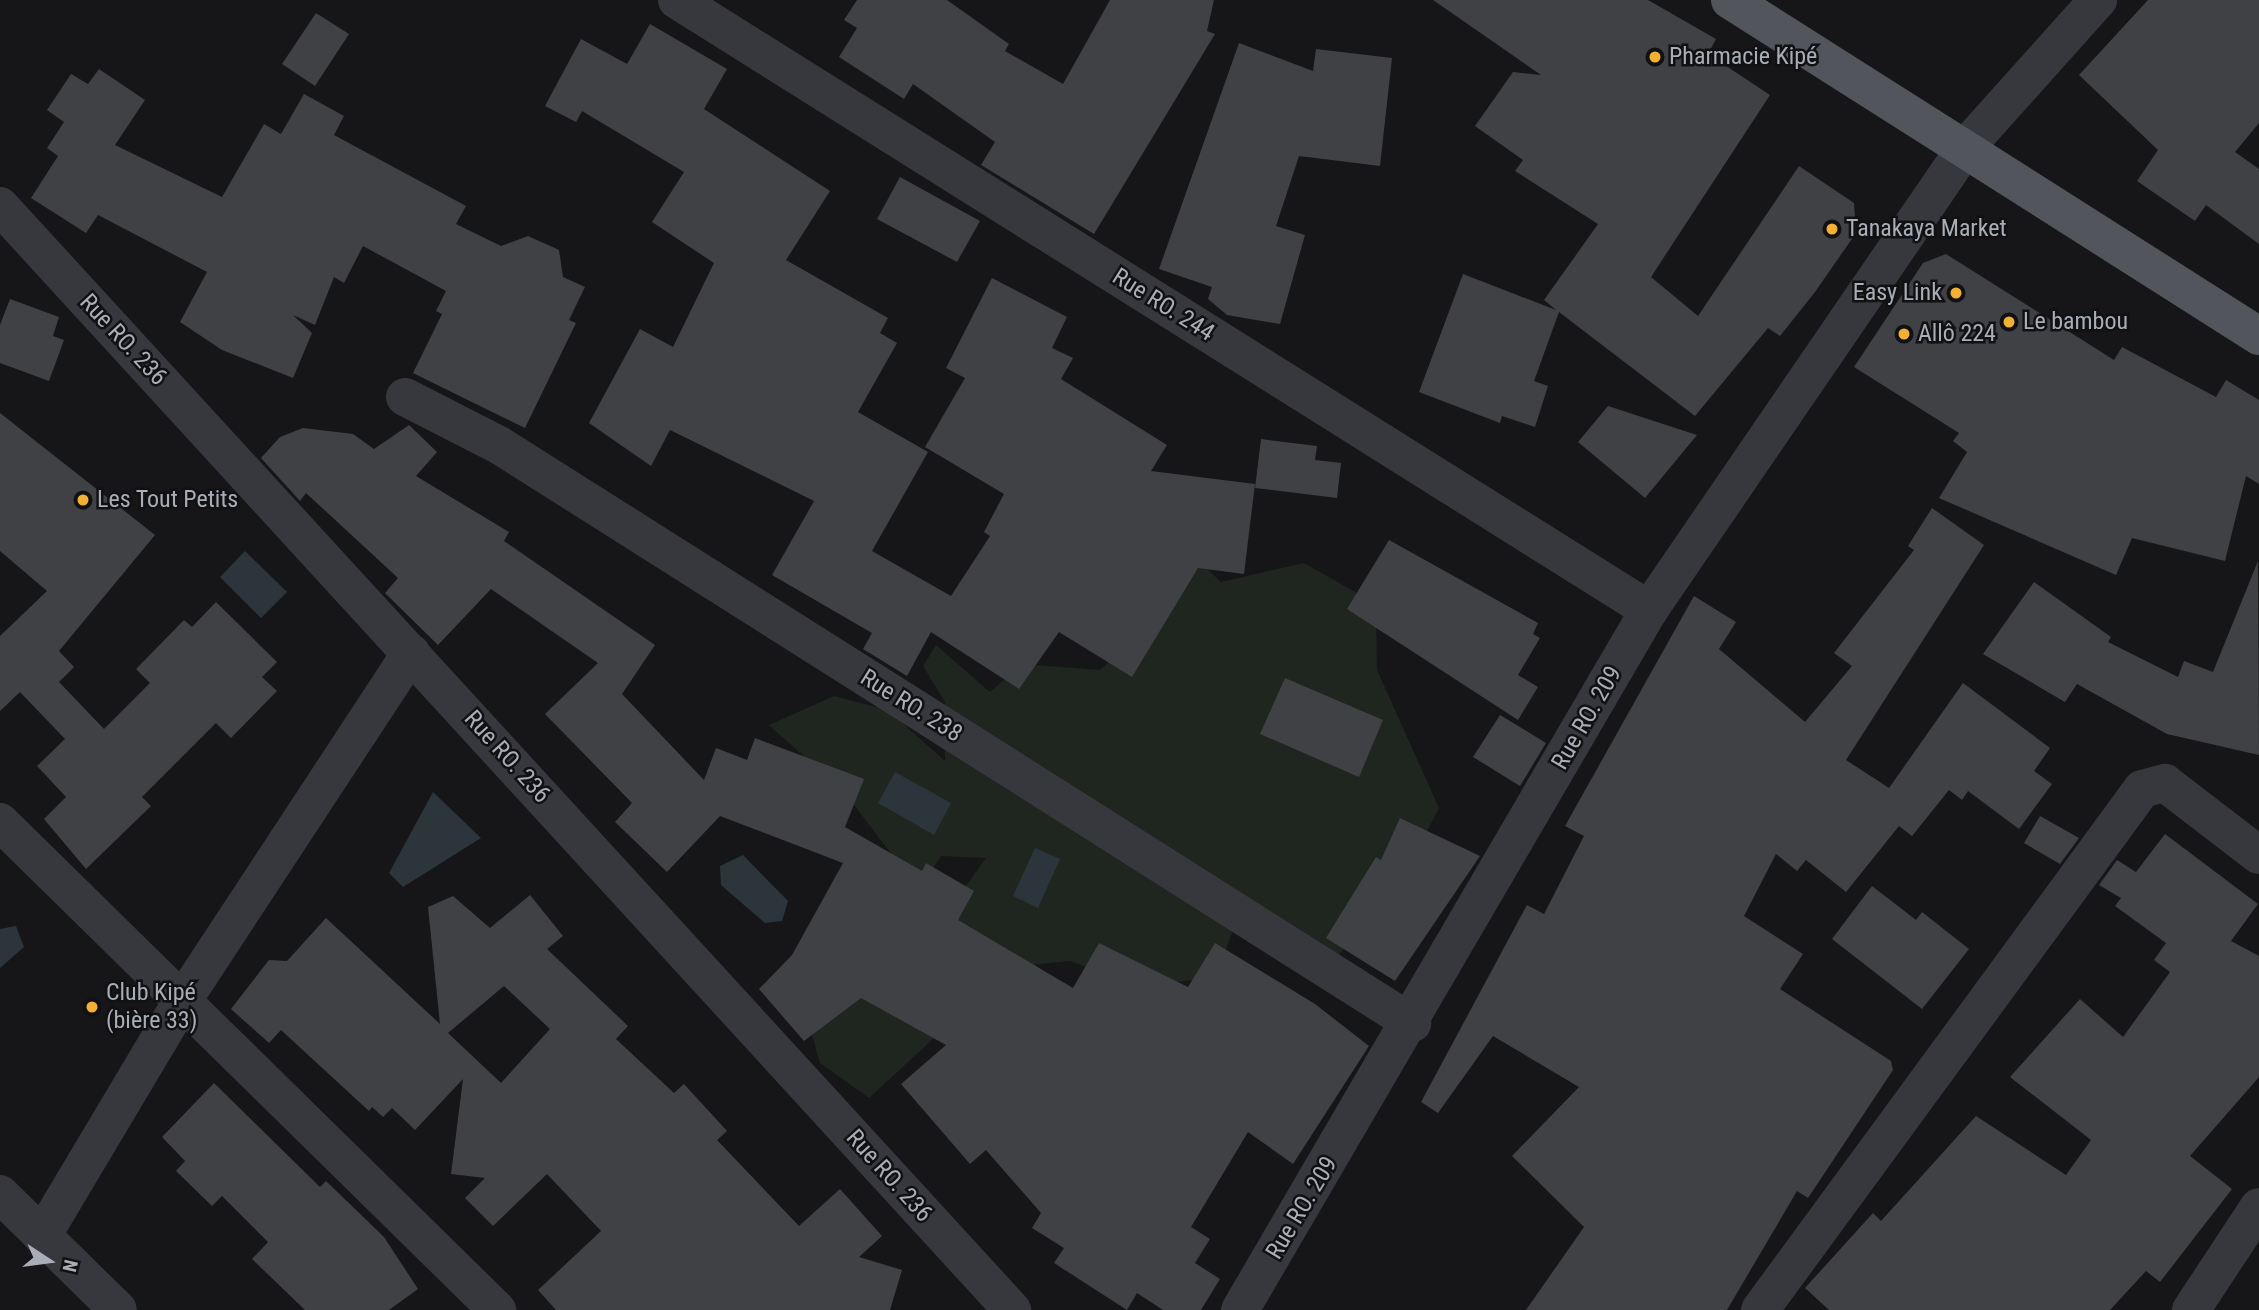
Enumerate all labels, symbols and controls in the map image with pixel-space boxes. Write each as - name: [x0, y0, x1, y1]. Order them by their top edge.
- place label: Pharmacie Kipé: [1669, 43, 1817, 71]
- marker: Pharmacie Kipé: [1647, 49, 1663, 65]
- place label: Tanakaya Market: [1846, 215, 2007, 243]
- marker: Tanakaya Market: [1824, 221, 1840, 237]
- street label: Rue RO. 244: [1107, 262, 1219, 348]
- place label: Easy Link: [1853, 279, 1942, 307]
- marker: Easy Link: [1948, 285, 1964, 301]
- street label: Rue RO. 236: [73, 288, 173, 392]
- place label: Le bambou: [2023, 308, 2128, 336]
- marker: Le bambou: [2001, 314, 2017, 330]
- place label: Allô 224: [1918, 320, 1996, 348]
- marker: Allô 224: [1896, 326, 1912, 342]
- place label: Les Tout Petits: [97, 486, 239, 514]
- marker: Les Tout Petits: [75, 492, 91, 508]
- street label: Rue RO. 209: [1546, 661, 1628, 775]
- street label: Rue RO. 238: [855, 663, 967, 749]
- street label: Rue RO. 236: [458, 705, 556, 809]
- place label: Club Kipé (bière 33): [106, 979, 197, 1035]
- marker: Club Kipé (bière 33): [84, 999, 100, 1015]
- street label: Rue RO. 236: [840, 1124, 938, 1228]
- street label: Rue RO. 209: [1260, 1152, 1344, 1264]
- north arrow: [14, 1226, 84, 1296]
- text: N: [57, 1258, 82, 1274]

